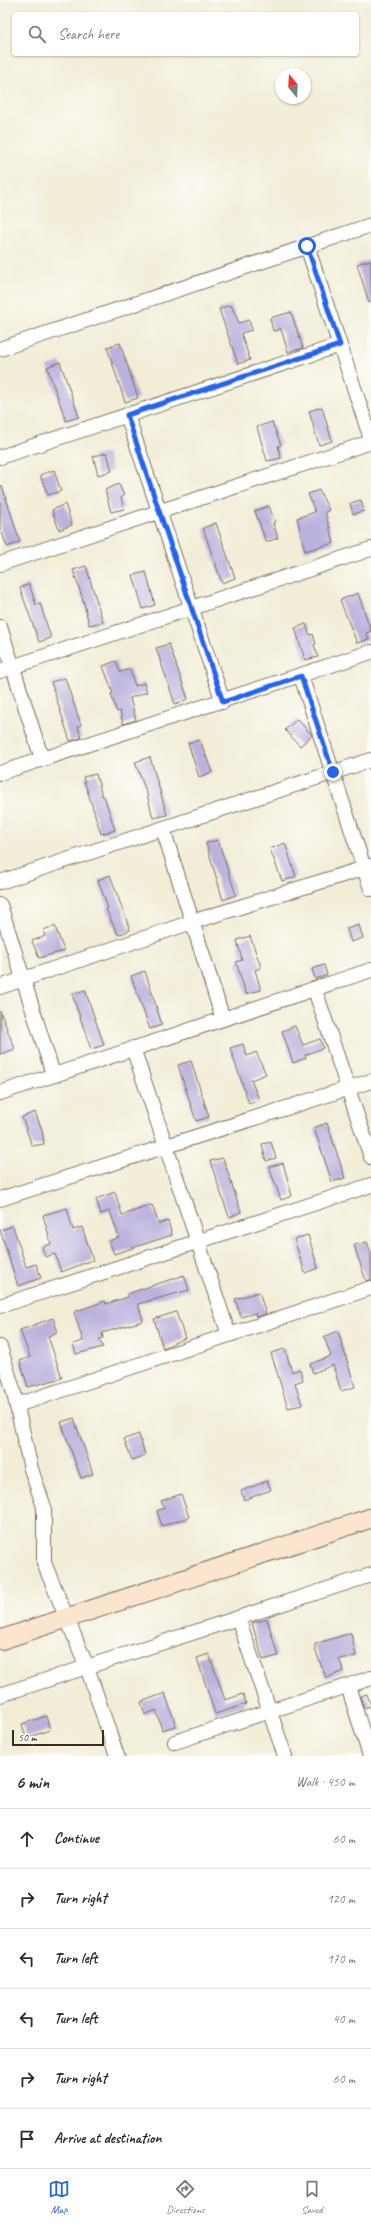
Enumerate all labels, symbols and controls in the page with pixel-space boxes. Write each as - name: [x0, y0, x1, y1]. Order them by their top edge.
- search box: [12, 12, 359, 56]
- icon: search: [26, 23, 48, 45]
- text: Search here: [58, 25, 119, 44]
- north arrow: [275, 68, 311, 104]
- route start: [298, 237, 316, 255]
- route end: [324, 763, 342, 781]
- scale bar: [12, 1728, 104, 1747]
- text: 50 m: [18, 1730, 37, 1744]
- text: 6 min: [16, 1772, 49, 1793]
- text: Walk · 450 m: [296, 1774, 355, 1790]
- icon: ahead: [16, 1828, 38, 1850]
- text: Continue: [54, 1829, 99, 1848]
- text: 60 m: [333, 1831, 355, 1847]
- icon: right: [16, 1888, 38, 1910]
- text: Turn right: [54, 1889, 107, 1908]
- text: 120 m: [327, 1891, 355, 1907]
- icon: left: [16, 1948, 38, 1970]
- text: Turn left: [54, 1949, 97, 1968]
- text: 170 m: [327, 1951, 355, 1967]
- icon: left: [16, 2008, 38, 2030]
- text: Turn left: [54, 2009, 97, 2028]
- text: 40 m: [333, 2011, 355, 2027]
- icon: right: [16, 2068, 38, 2090]
- text: Turn right: [54, 2069, 107, 2088]
- text: 60 m: [333, 2071, 355, 2087]
- icon: arrive: [16, 2128, 38, 2150]
- text: Arrive at destination: [54, 2129, 161, 2148]
- tab: Map: [48, 2178, 70, 2216]
- tab: Directions: [166, 2178, 205, 2216]
- tab: Saved: [301, 2178, 323, 2216]

